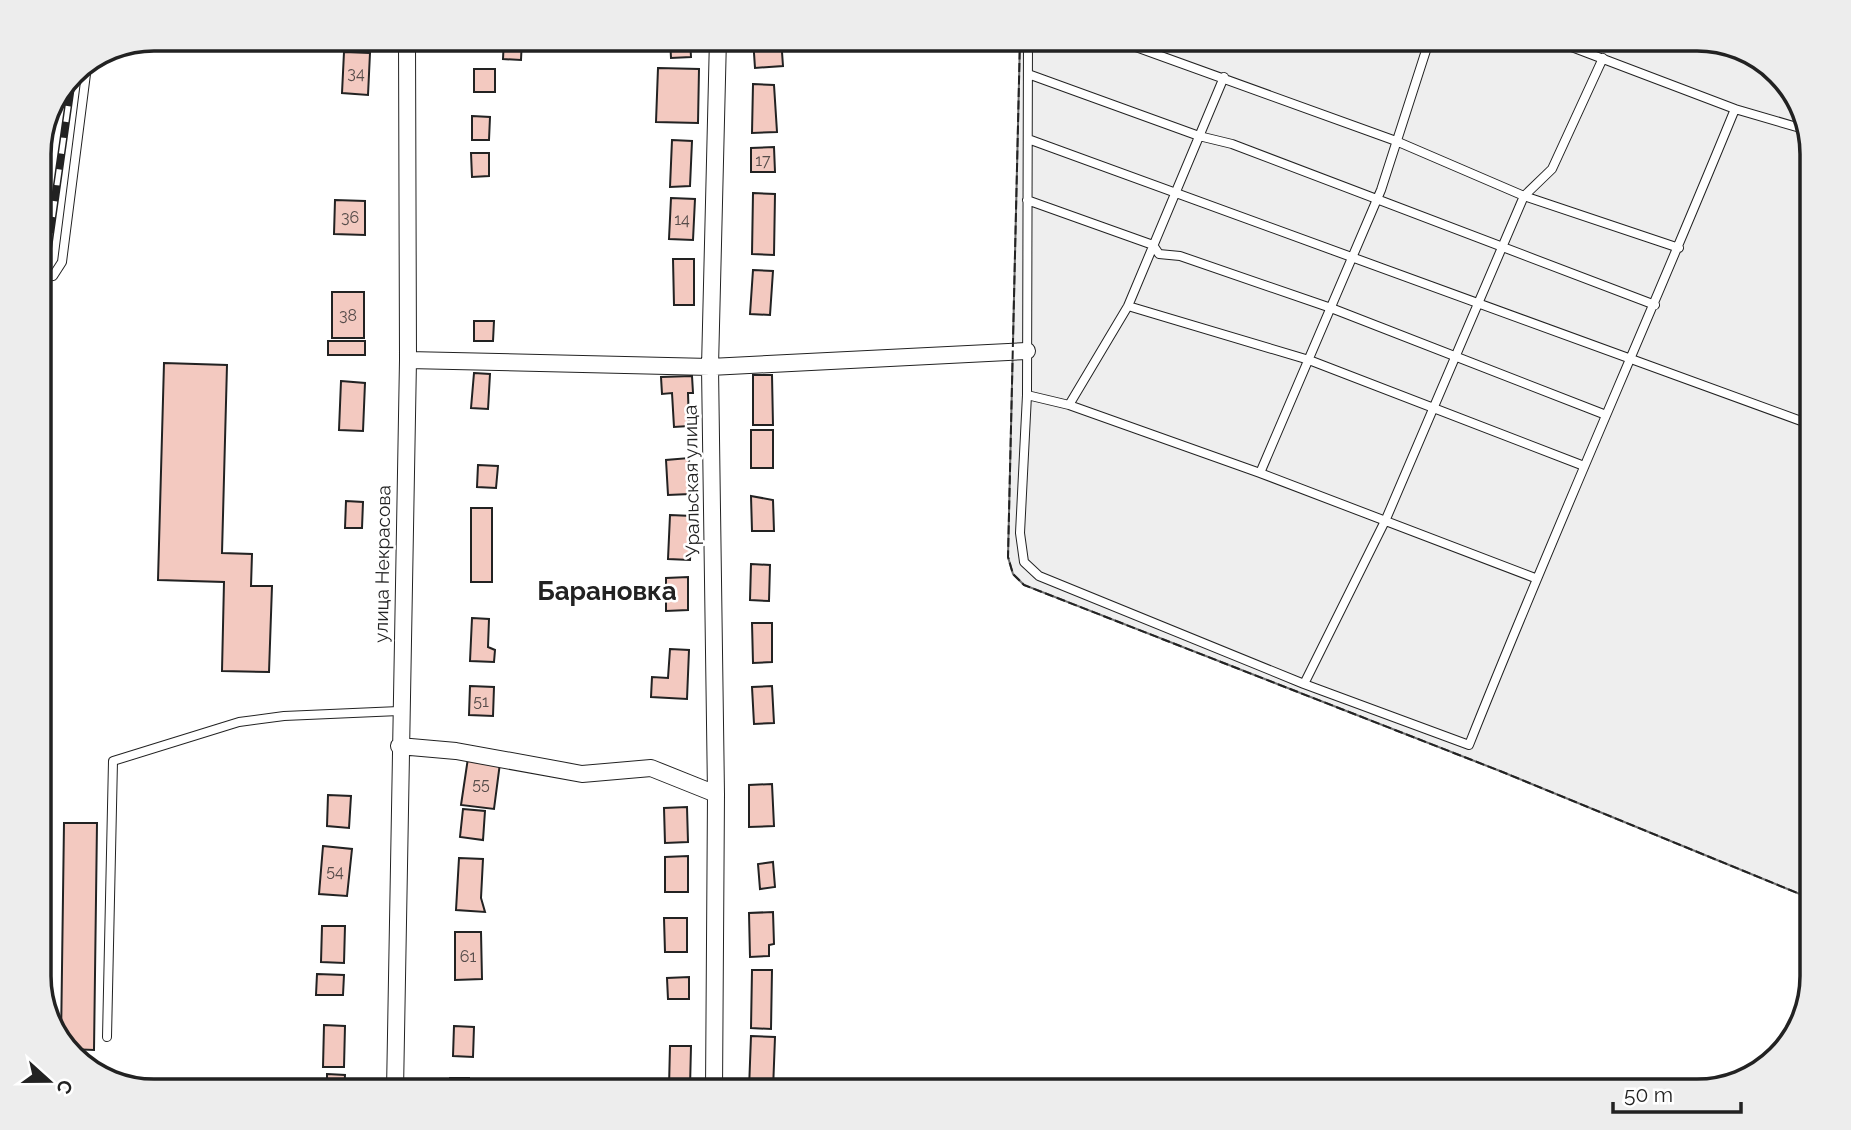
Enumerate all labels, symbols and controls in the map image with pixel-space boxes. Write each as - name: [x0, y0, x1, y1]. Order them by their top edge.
- house number: 34: [347, 64, 365, 83]
- house number: 17: [755, 151, 771, 170]
- house number: 36: [341, 208, 359, 227]
- house number: 14: [674, 210, 690, 229]
- house number: 38: [339, 306, 357, 325]
- street label: Уральская улица: [679, 405, 703, 557]
- street label: улица Некрасова: [370, 485, 394, 643]
- district label: Барановка: [537, 576, 677, 606]
- house number: 51: [473, 692, 489, 711]
- house number: 55: [472, 775, 490, 794]
- house number: 54: [326, 862, 344, 881]
- house number: 61: [460, 947, 476, 966]
- north arrow: [14, 1046, 84, 1116]
- scale bar: [1613, 1070, 1741, 1114]
- text: С: [52, 1077, 77, 1097]
- text: 50 m: [1624, 1082, 1673, 1107]

